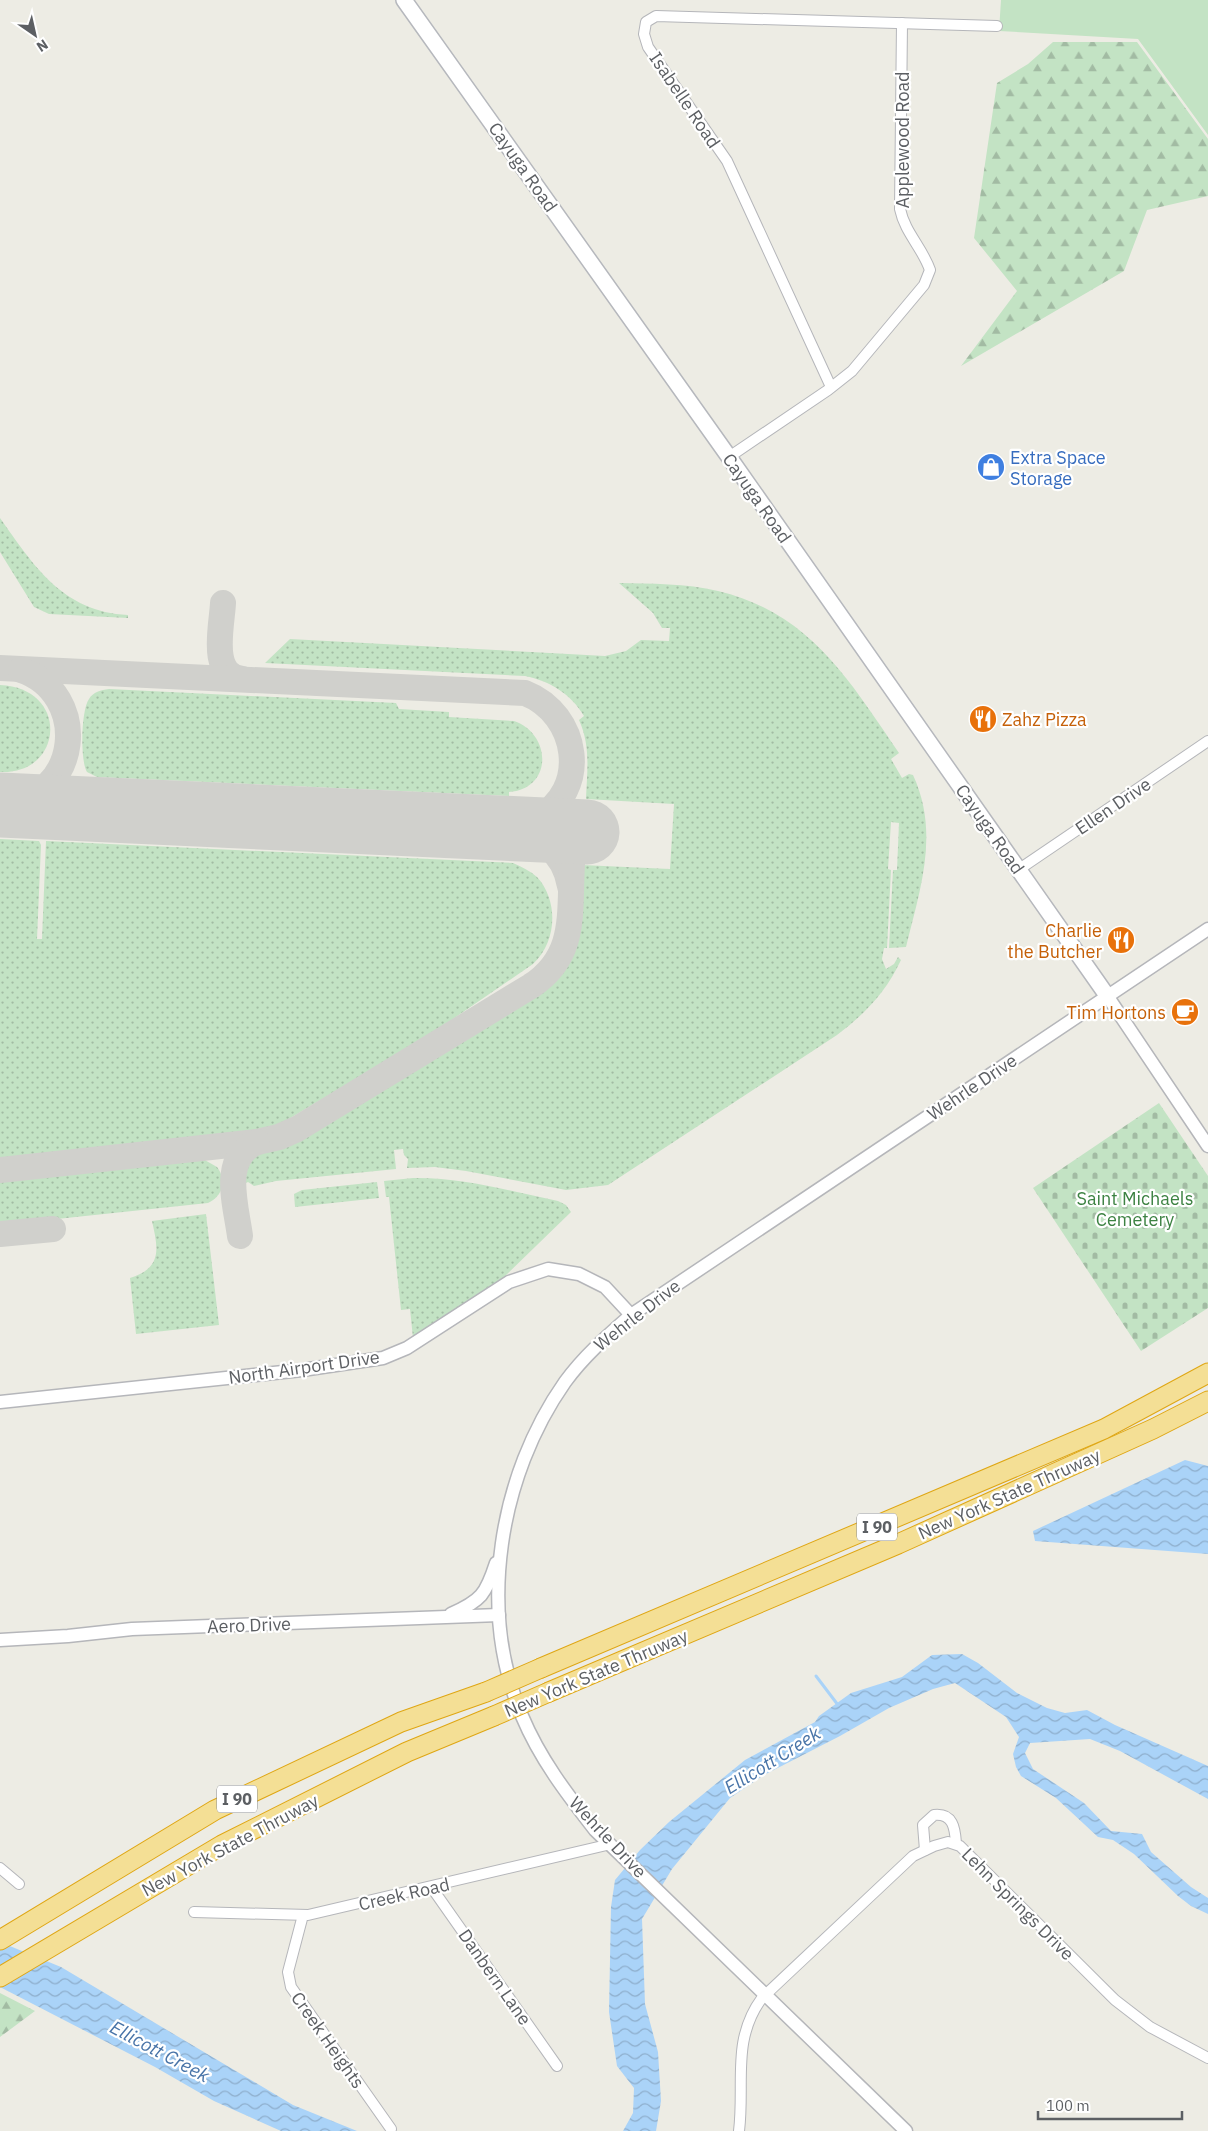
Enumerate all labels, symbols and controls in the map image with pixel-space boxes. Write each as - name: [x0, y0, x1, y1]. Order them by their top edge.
- north arrow: [10, 10, 60, 60]
- text: N: [33, 35, 52, 56]
- street label: Isabelle Road: [644, 48, 726, 152]
- street label: Applewood Road: [891, 71, 914, 209]
- street label: Cayuga Road: [484, 118, 562, 216]
- place label: Extra Space Storage: [1010, 446, 1106, 490]
- street label: Cayuga Road: [718, 449, 796, 547]
- shop icon: Extra Space Storage: [976, 452, 1006, 482]
- restaurant icon: Zahz Pizza: [968, 704, 998, 734]
- place label: Zahz Pizza: [1002, 708, 1087, 731]
- street label: Ellen Drive: [1071, 772, 1155, 840]
- street label: Cayuga Road: [951, 780, 1029, 878]
- place label: Charlie the Butcher: [1007, 919, 1102, 963]
- restaurant icon: Charlie the Butcher: [1106, 925, 1136, 955]
- cafe icon: Tim Hortons: [1170, 997, 1200, 1027]
- place label: Tim Hortons: [1066, 1001, 1166, 1024]
- street label: Wehrle Drive: [923, 1049, 1021, 1125]
- park label: Saint Michaels Cemetery: [1077, 1187, 1193, 1231]
- street label: Wehrle Drive: [589, 1274, 685, 1356]
- street label: North Airport Drive: [227, 1345, 381, 1389]
- street label: New York State Thruway: [914, 1443, 1104, 1545]
- road number: I 90: [857, 1514, 897, 1540]
- street label: Aero Drive: [207, 1612, 292, 1638]
- street label: New York State Thruway: [501, 1624, 691, 1722]
- water label: Ellicott Creek: [719, 1720, 826, 1799]
- road number: I 90: [217, 1786, 257, 1812]
- street label: New York State Thruway: [138, 1789, 322, 1901]
- street label: Wehrle Drive: [564, 1791, 652, 1883]
- street label: Lehn Springs Drive: [957, 1843, 1079, 1965]
- street label: Creek Road: [356, 1872, 452, 1916]
- street label: Danbern Lane: [453, 1925, 537, 2030]
- street label: Creek Heights: [286, 1987, 370, 2093]
- water label: Ellicott Creek: [106, 2015, 215, 2088]
- scale bar: [1038, 2088, 1182, 2120]
- text: 100 m: [1046, 2096, 1090, 2115]

